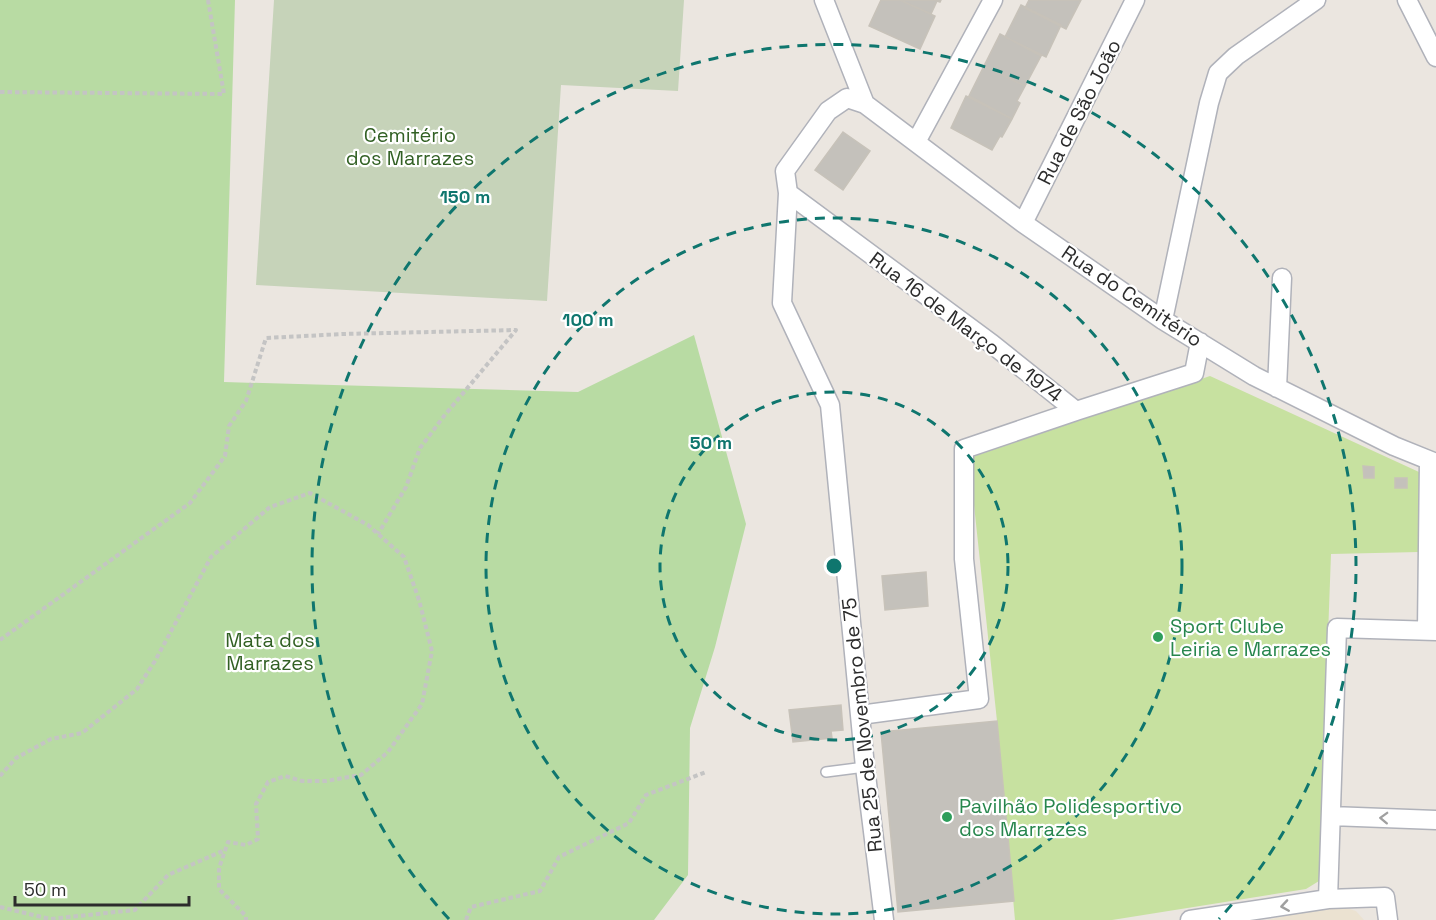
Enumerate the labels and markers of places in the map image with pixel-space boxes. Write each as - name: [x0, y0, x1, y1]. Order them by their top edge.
- centre of rings: [824, 556, 844, 576]
- place label: Sport Clube Leiria e Marrazes: [1170, 613, 1331, 662]
- marker: Sport Clube Leiria e Marrazes: [1151, 630, 1165, 644]
- place label: Pavilhão Polidesportivo dos Marrazes: [959, 793, 1182, 842]
- marker: Pavilhão Polidesportivo dos Marrazes: [940, 810, 954, 824]

